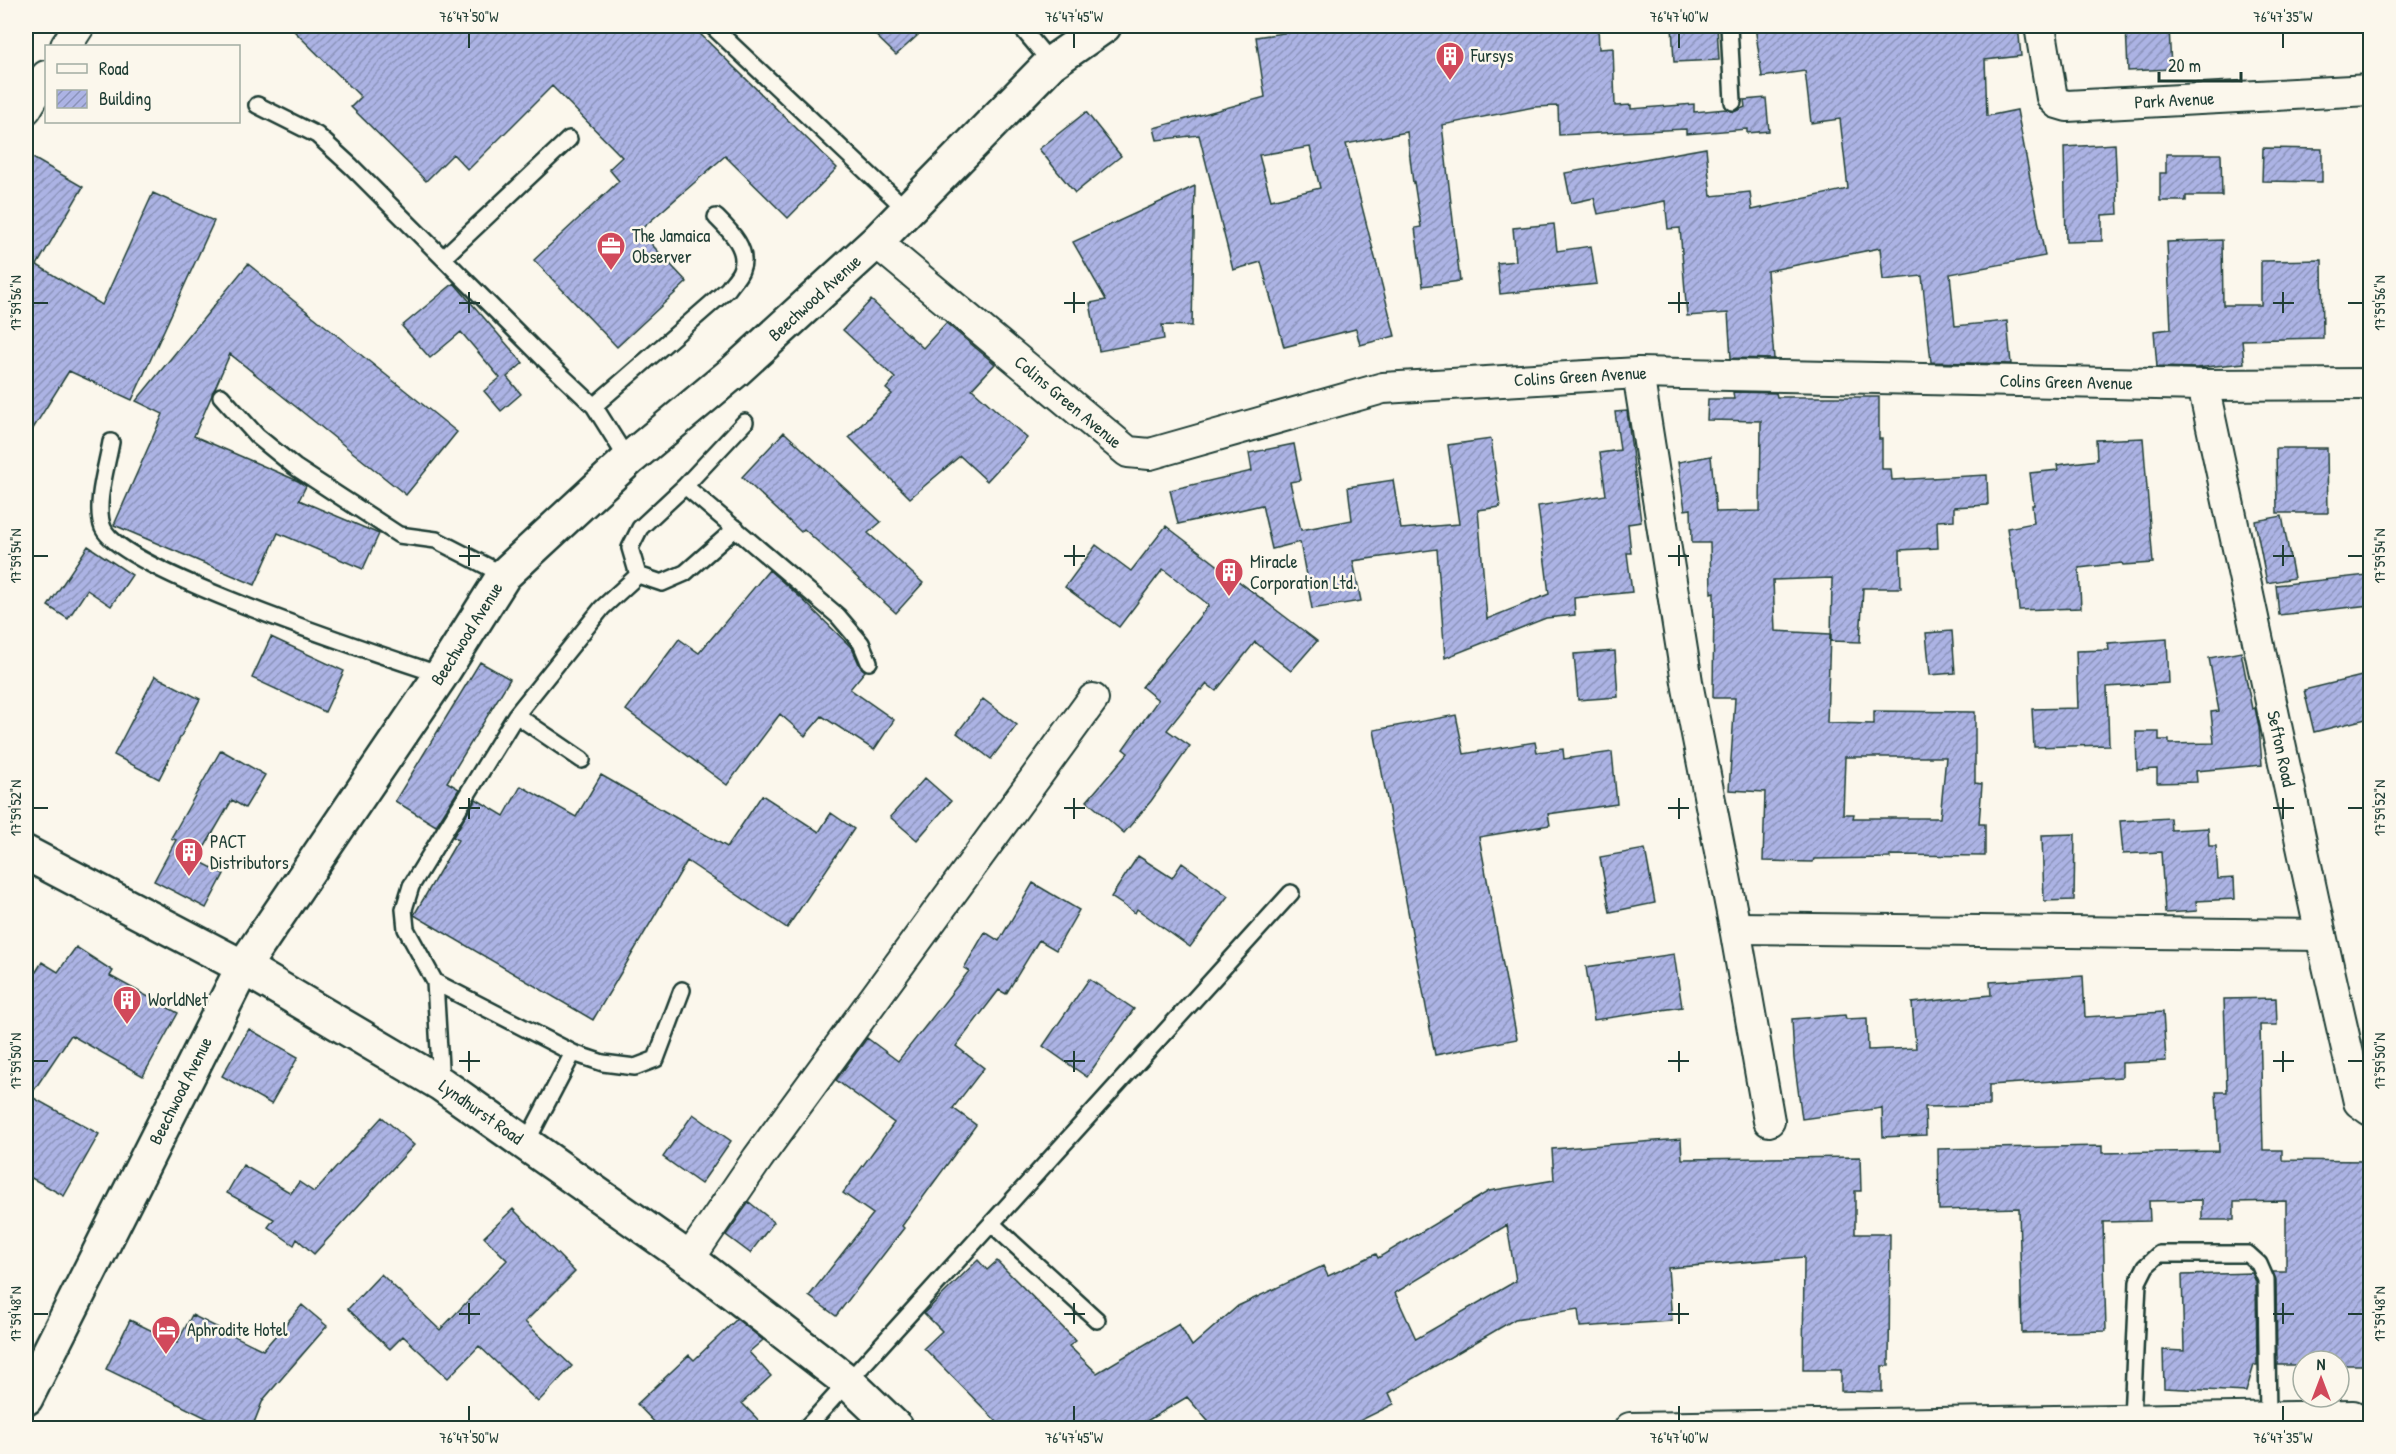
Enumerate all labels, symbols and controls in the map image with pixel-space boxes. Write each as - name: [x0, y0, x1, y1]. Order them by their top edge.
- text: 76°47'50"W: [439, 6, 499, 27]
- text: 76°47'45"W: [1045, 6, 1104, 27]
- text: 76°47'40"W: [1650, 6, 1709, 27]
- text: 76°47'35"W: [2253, 6, 2313, 27]
- building icon: Fursys: [1434, 40, 1466, 82]
- place label: Fursys: [1470, 43, 1513, 68]
- legend: [45, 45, 240, 123]
- scale bar: [2159, 45, 2242, 83]
- text: 20 m: [2168, 53, 2201, 78]
- text: Road: [99, 56, 129, 81]
- street label: Park Avenue: [2134, 85, 2215, 114]
- text: Building: [99, 86, 151, 111]
- place label: The Jamaica Observer: [632, 223, 710, 269]
- office icon: The Jamaica Observer: [595, 230, 627, 272]
- street label: Beechwood Avenue: [763, 249, 866, 347]
- text: 17°59'56"N: [5, 275, 26, 331]
- text: 17°59'56"N: [2369, 275, 2390, 331]
- street label: Colins Green Avenue: [1009, 349, 1128, 454]
- street label: Colins Green Avenue: [1513, 360, 1647, 392]
- street label: Colins Green Avenue: [1999, 368, 2133, 396]
- text: 17°59'54"N: [5, 528, 26, 584]
- text: 17°59'54"N: [2369, 528, 2390, 584]
- place label: Miracle Corporation Ltd.: [1250, 549, 1357, 595]
- building icon: Miracle Corporation Ltd.: [1213, 556, 1245, 598]
- street label: Beechwood Avenue: [424, 577, 508, 690]
- street label: Sefton Road: [2261, 708, 2302, 789]
- text: 17°59'52"N: [5, 780, 26, 836]
- text: 17°59'52"N: [2369, 780, 2390, 836]
- place label: PACT Distributors: [210, 829, 289, 875]
- building icon: PACT Distributors: [173, 836, 205, 878]
- building icon: WorldNet: [111, 984, 143, 1026]
- place label: WorldNet: [148, 987, 209, 1012]
- street label: Beechwood Avenue: [143, 1032, 218, 1149]
- text: 17°59'50"N: [5, 1033, 26, 1089]
- text: 17°59'50"N: [2369, 1033, 2390, 1089]
- street label: Lyndhurst Road: [434, 1073, 528, 1150]
- text: 17°59'48"N: [5, 1286, 26, 1342]
- text: 17°59'48"N: [2369, 1286, 2390, 1342]
- hotel icon: Aphrodite Hotel: [150, 1314, 182, 1356]
- place label: Aphrodite Hotel: [187, 1317, 288, 1342]
- north arrow: [2291, 1349, 2351, 1409]
- text: N: [2317, 1353, 2326, 1375]
- text: 76°47'50"W: [439, 1427, 499, 1448]
- text: 76°47'45"W: [1045, 1427, 1104, 1448]
- text: 76°47'40"W: [1650, 1427, 1709, 1448]
- text: 76°47'35"W: [2253, 1427, 2313, 1448]

